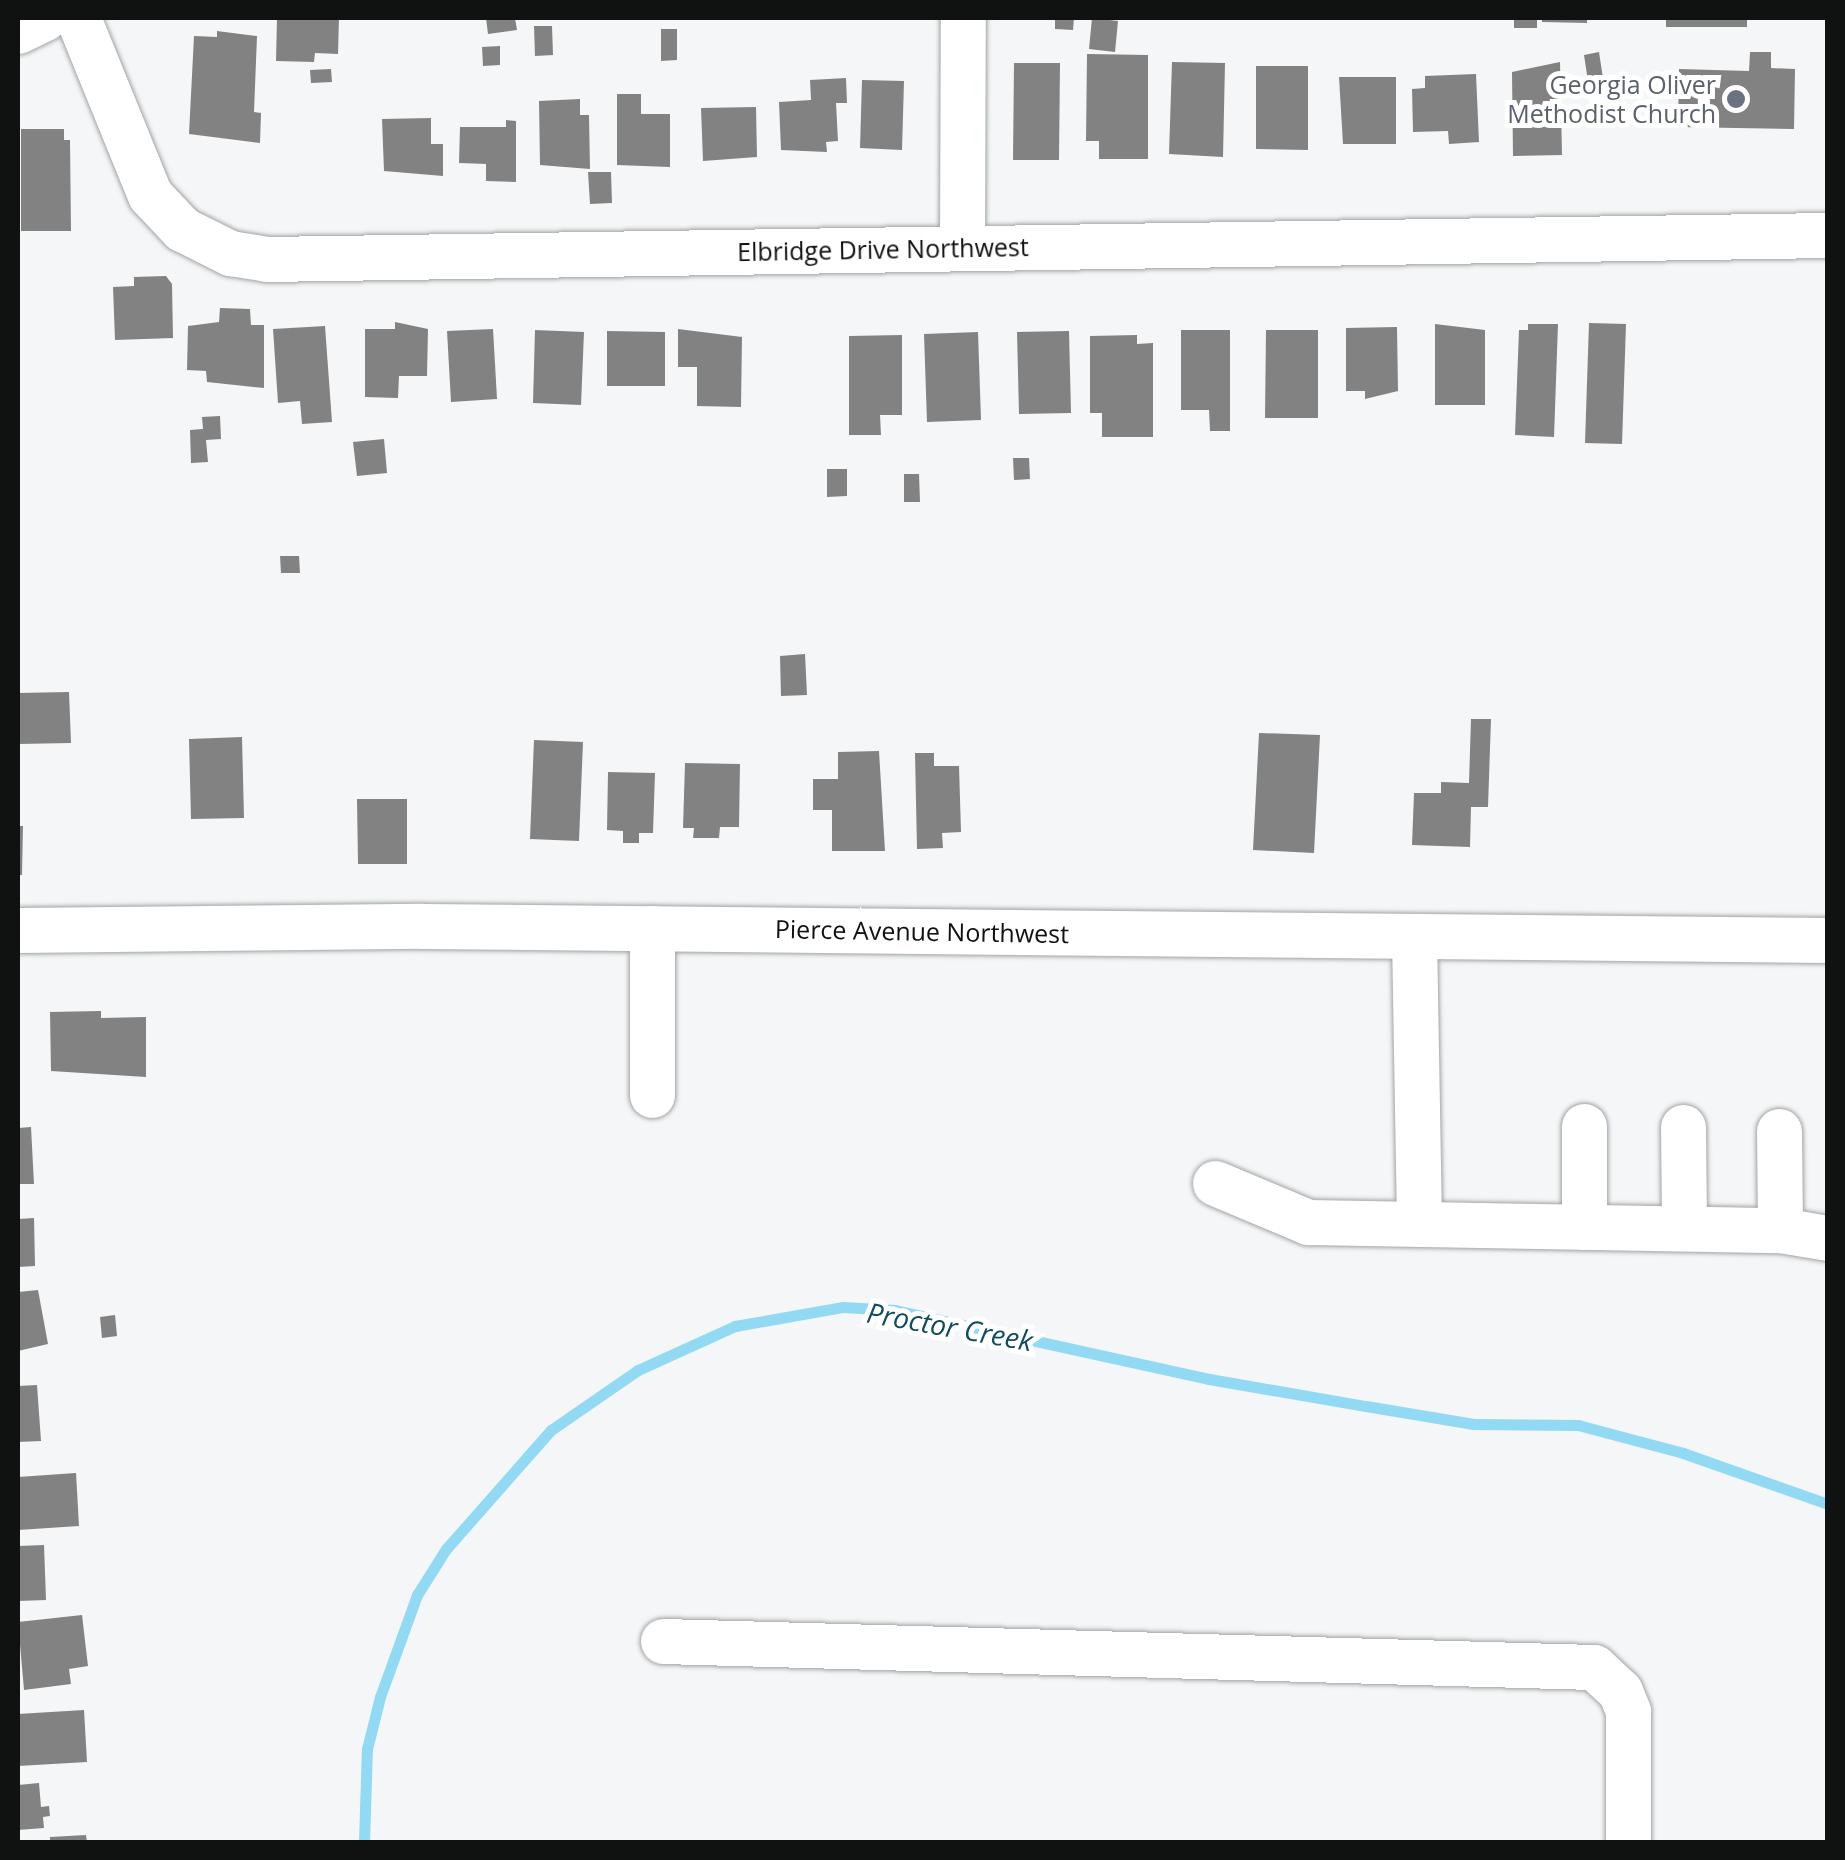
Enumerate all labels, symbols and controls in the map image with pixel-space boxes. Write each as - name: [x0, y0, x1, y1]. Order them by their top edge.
- place label: Georgia Oliver Methodist Church: [1507, 70, 1716, 129]
- marker: Georgia Oliver Methodist Church: [1725, 88, 1747, 110]
- street label: Elbridge Drive Northwest: [737, 231, 1029, 267]
- street label: Pierce Avenue Northwest: [775, 913, 1069, 949]
- water label: Proctor Creek: [864, 1295, 1036, 1357]

